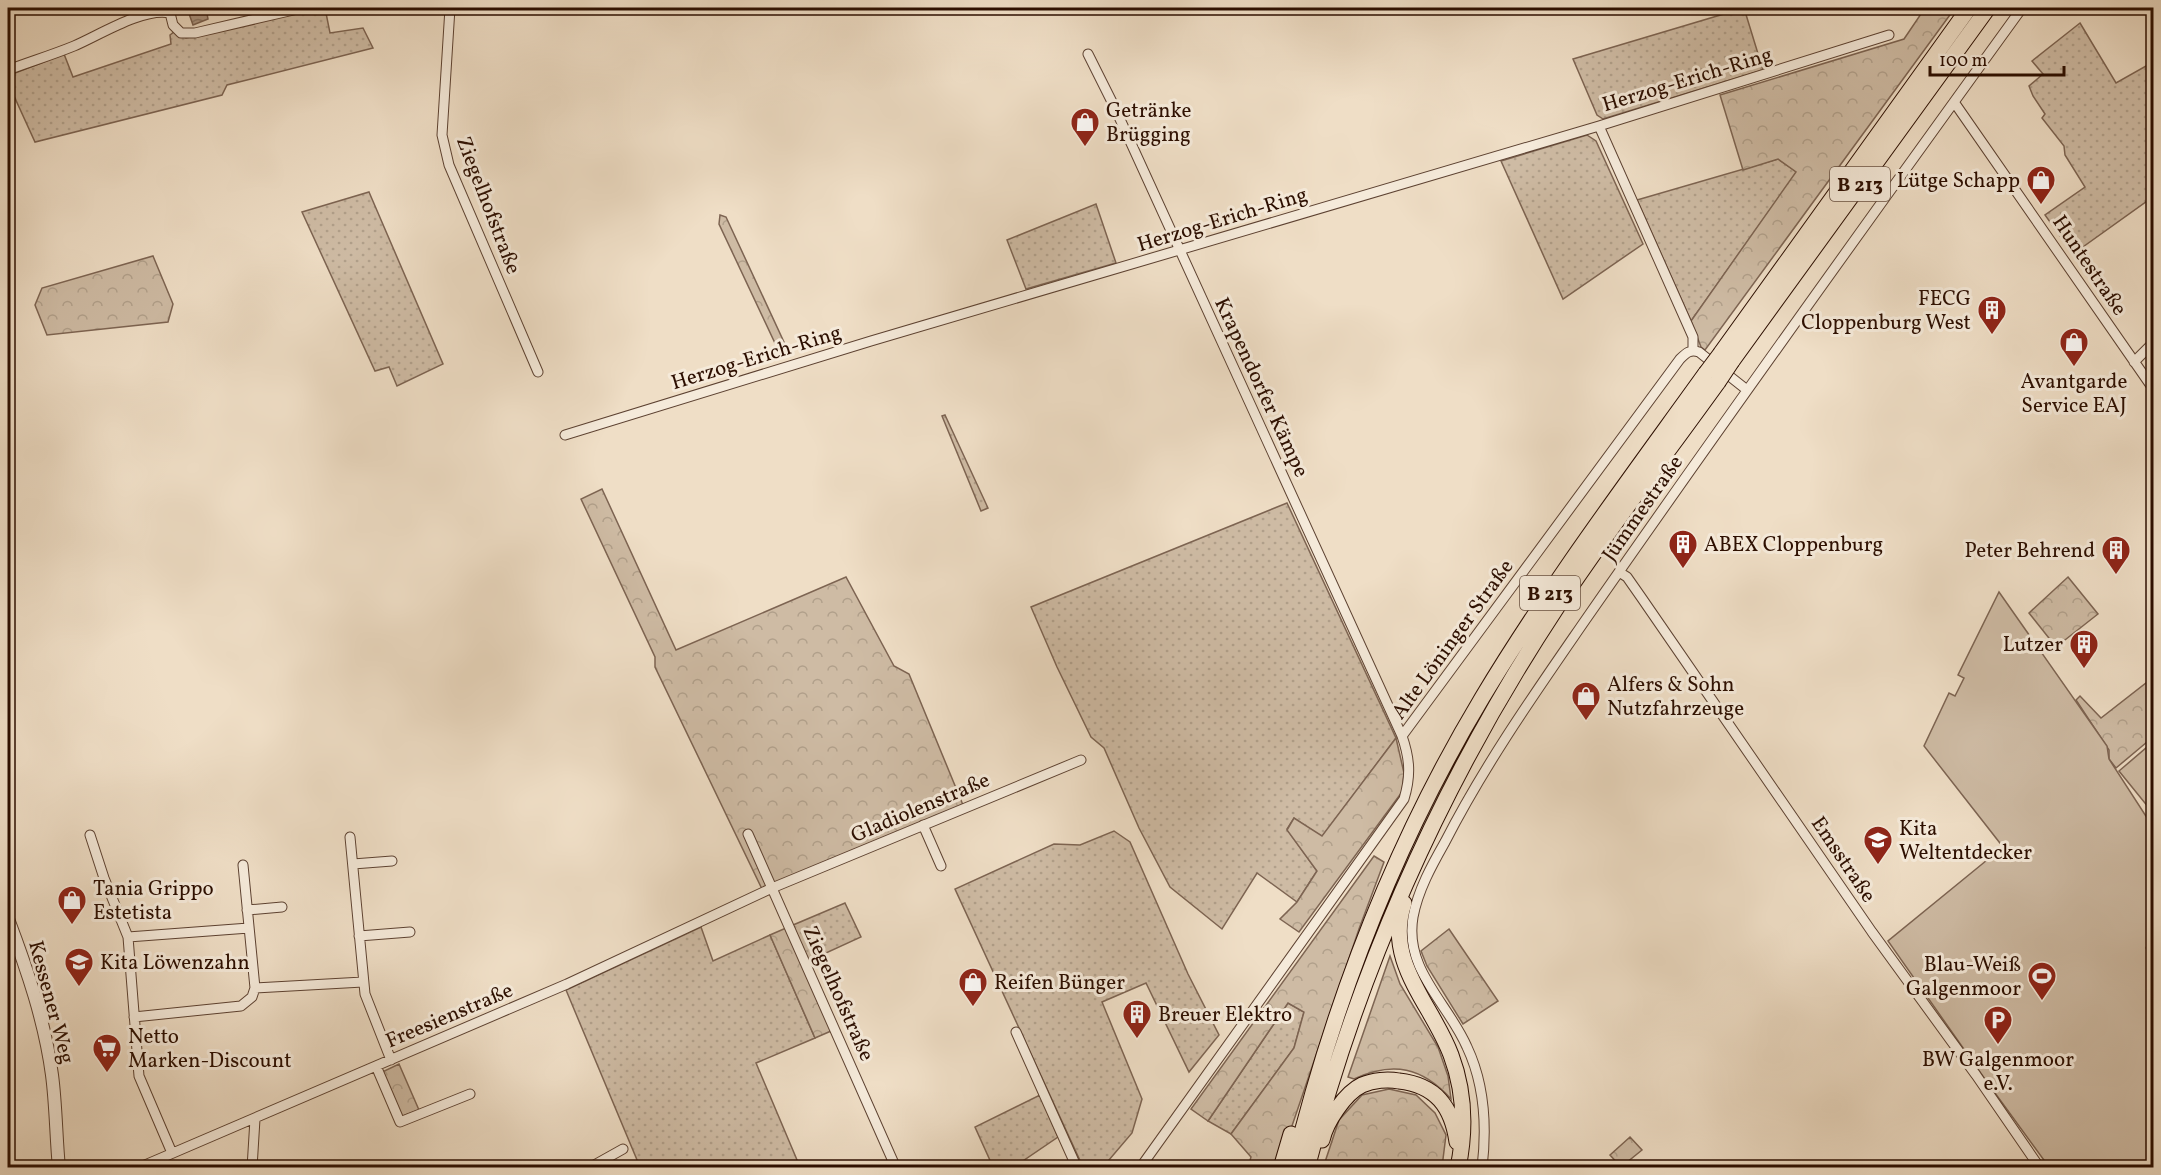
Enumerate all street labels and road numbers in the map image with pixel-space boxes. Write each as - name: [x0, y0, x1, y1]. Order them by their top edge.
- street label: Herzog-Erich-Ring: [1599, 41, 1776, 120]
- street label: Ziegelhofstraße: [448, 132, 527, 279]
- road number: B 213: [1830, 167, 1890, 201]
- street label: Herzog-Erich-Ring: [1134, 181, 1311, 260]
- street label: Huntestraße: [2044, 210, 2133, 322]
- street label: Krapendorfer Kämpe: [1206, 293, 1315, 482]
- street label: Herzog-Erich-Ring: [668, 319, 845, 398]
- street label: Jümmestraße: [1596, 450, 1691, 568]
- street label: Alte Löninger Straße: [1385, 554, 1521, 726]
- road number: B 213: [1520, 576, 1580, 610]
- street label: Gladiolenstraße: [847, 766, 994, 851]
- street label: Emsstraße: [1803, 811, 1882, 909]
- street label: Ziegelhofstraße: [795, 921, 880, 1066]
- street label: Kessener Weg: [20, 938, 81, 1067]
- street label: Freesienstraße: [381, 976, 518, 1056]

